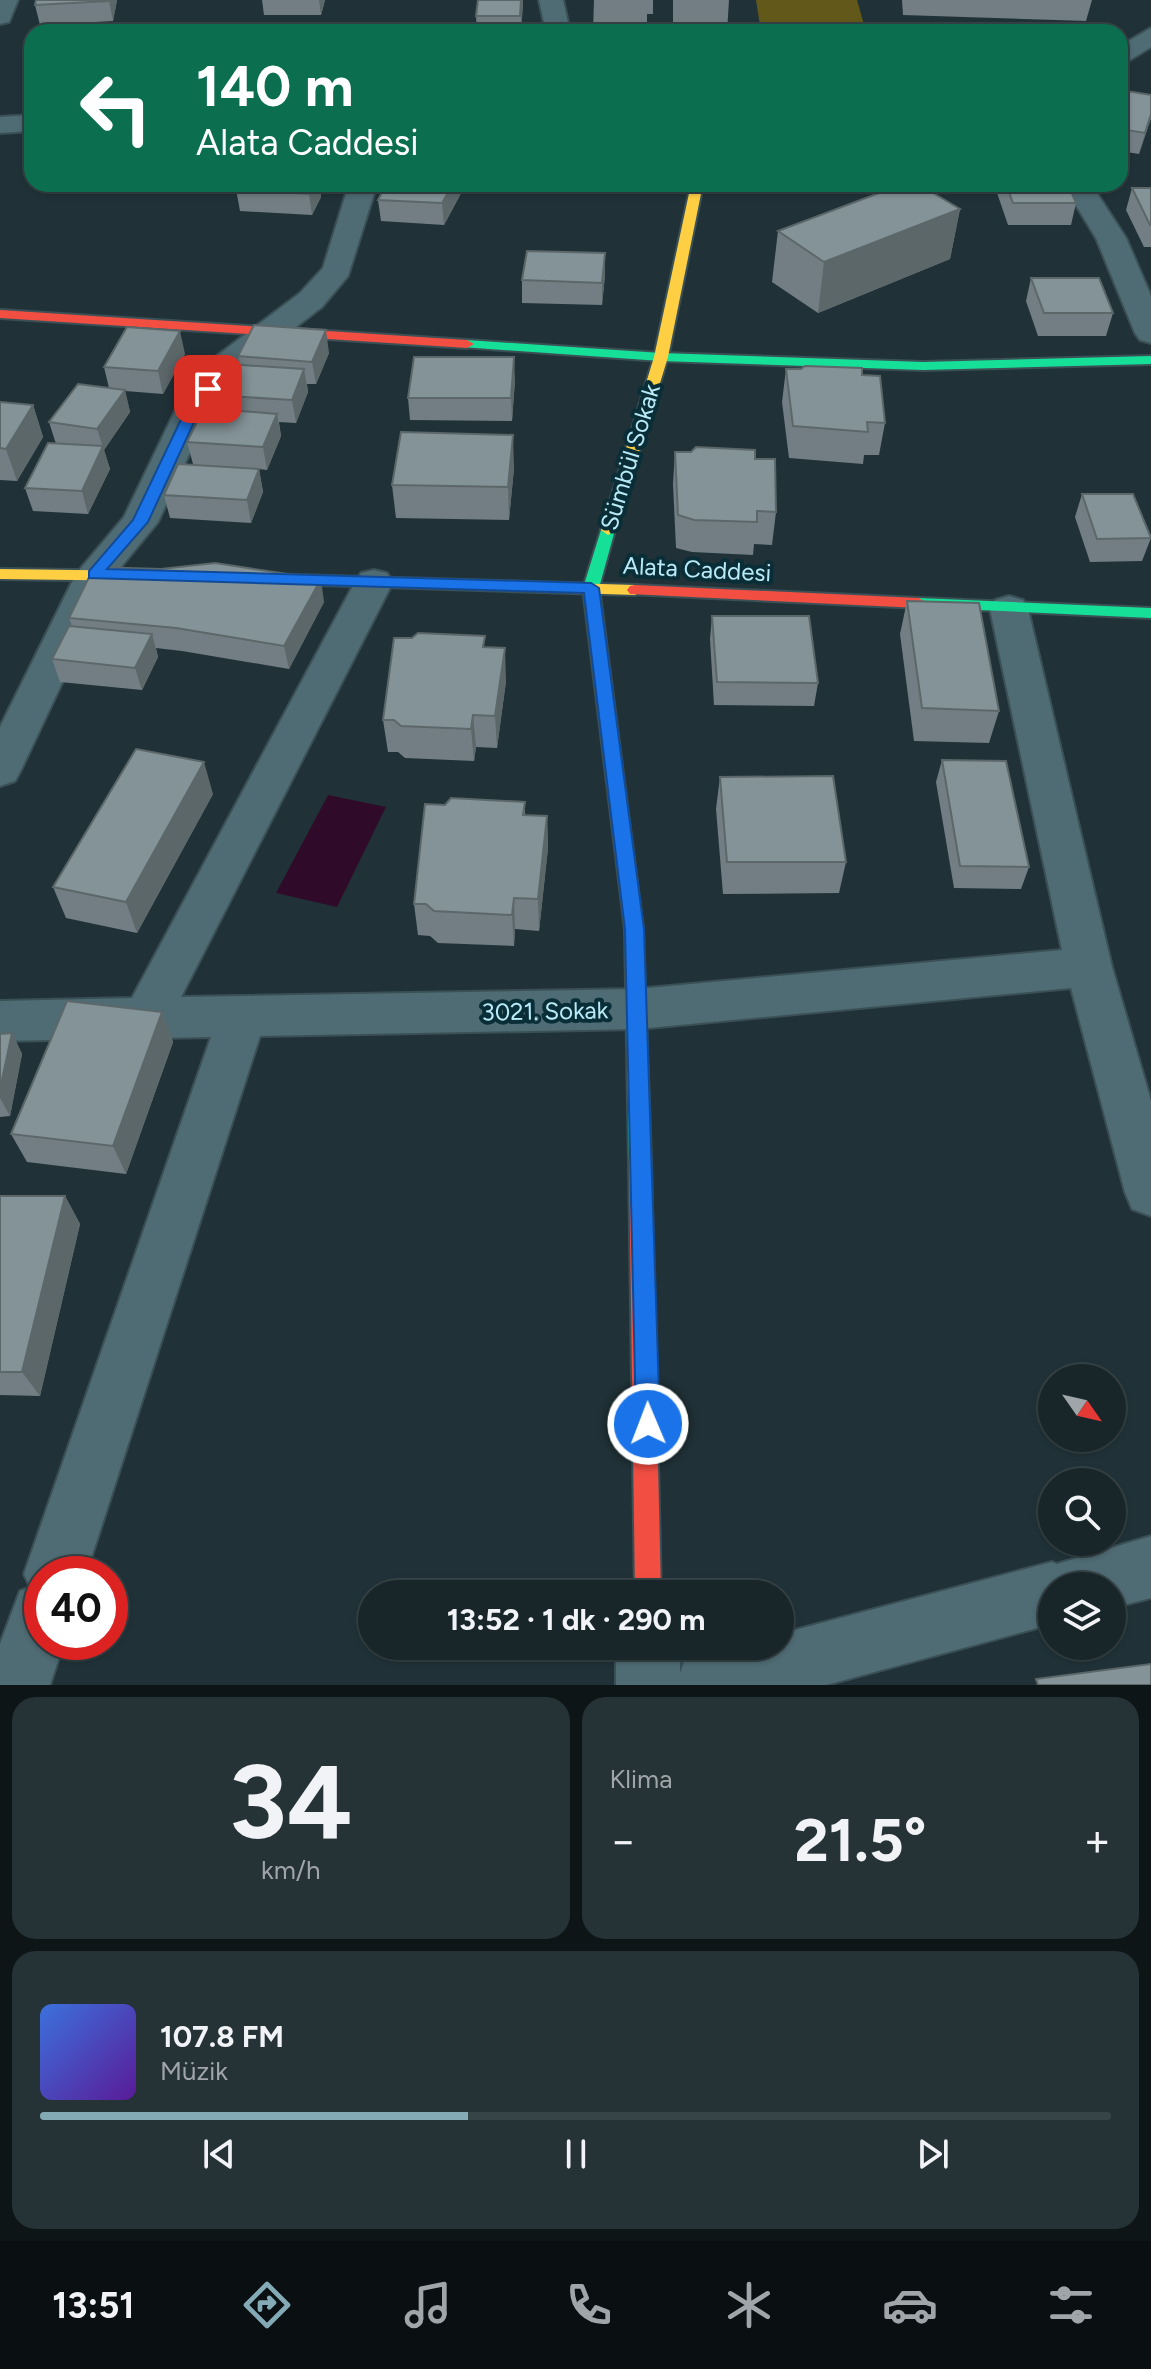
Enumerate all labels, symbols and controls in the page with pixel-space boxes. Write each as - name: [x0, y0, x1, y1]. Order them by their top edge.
- text: 140 m: [196, 53, 354, 120]
- icon: left: [64, 56, 168, 160]
- text: Alata Caddesi: [196, 121, 419, 164]
- pin: [174, 355, 242, 423]
- icon: arrive: [186, 367, 230, 411]
- street label: Sümbül Sokak: [594, 380, 666, 534]
- street label: Alata Caddesi: [622, 551, 772, 587]
- street label: 3021. Sokak: [481, 995, 609, 1027]
- north arrow: [1038, 1364, 1126, 1452]
- map controls: [1038, 1364, 1126, 1660]
- position arrow: [606, 1382, 690, 1466]
- button: search: [1038, 1468, 1126, 1556]
- speed limit sign: 40: [24, 1556, 128, 1660]
- button: layers: [1038, 1572, 1126, 1660]
- text: 13:52 · 1 dk · 290 m: [447, 1601, 705, 1638]
- text: 34: [229, 1739, 353, 1864]
- text: Klima: [610, 1763, 673, 1795]
- text: 21.5°: [794, 1804, 926, 1876]
- text: −: [610, 1814, 637, 1867]
- text: +: [1084, 1814, 1111, 1867]
- text: km/h: [261, 1854, 320, 1886]
- text: 107.8 FM: [160, 2018, 284, 2055]
- text: Müzik: [160, 2055, 228, 2087]
- icon: previous: [197, 2132, 241, 2176]
- icon: pause: [554, 2132, 598, 2176]
- icon: next: [911, 2132, 955, 2176]
- icon: directions: [239, 2277, 295, 2333]
- icon: music: [400, 2277, 456, 2333]
- icon: phone: [561, 2277, 617, 2333]
- icon: climate: [721, 2277, 777, 2333]
- icon: car: [882, 2277, 938, 2333]
- icon: filters: [1043, 2277, 1099, 2333]
- text: 13:51: [52, 2284, 135, 2327]

